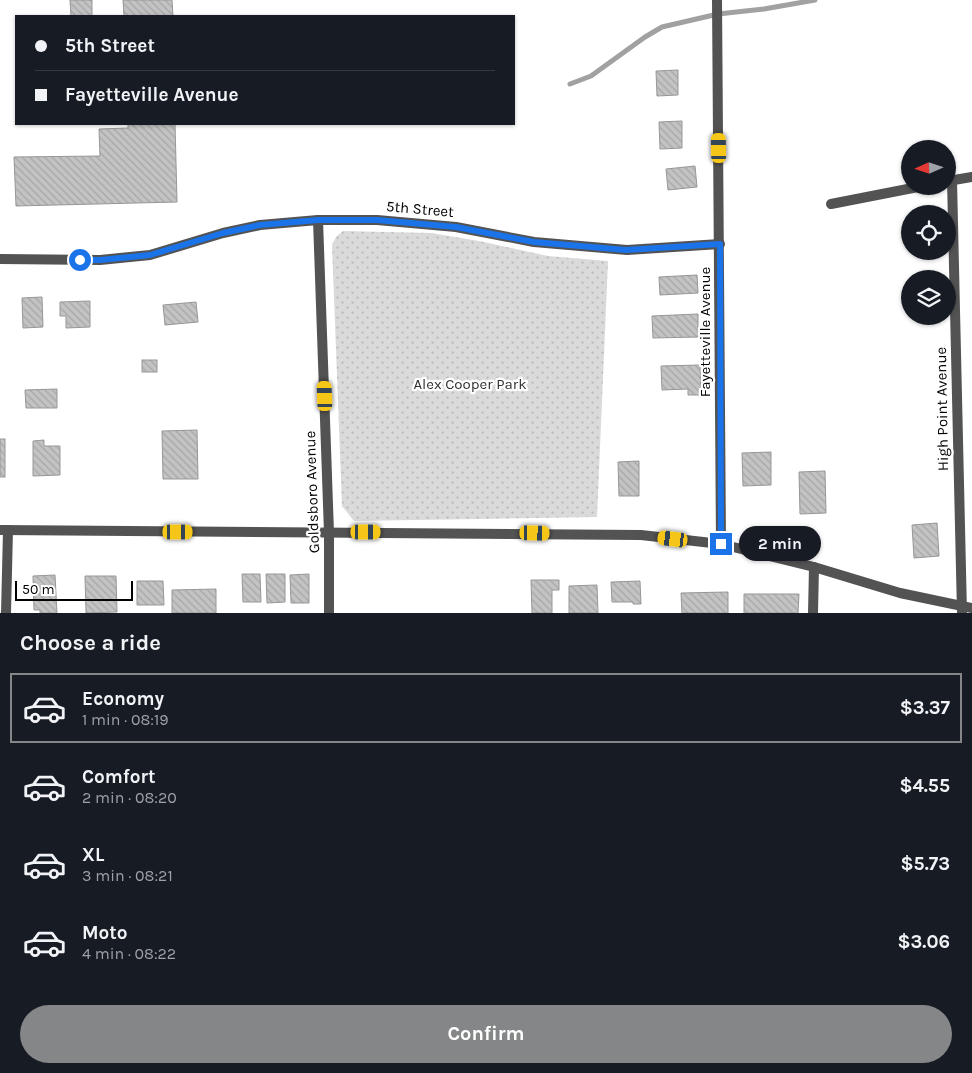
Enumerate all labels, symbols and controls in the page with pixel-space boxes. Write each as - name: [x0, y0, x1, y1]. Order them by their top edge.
- text: 5th Street: [65, 35, 155, 57]
- text: Fayetteville Avenue: [65, 84, 239, 106]
- car: [711, 133, 726, 163]
- north arrow: [901, 140, 956, 195]
- map controls: [901, 140, 956, 325]
- street label: 5th Street: [385, 197, 455, 221]
- button: locate: [901, 205, 956, 260]
- route start: [69, 249, 91, 271]
- street label: Fayetteville Avenue: [696, 267, 714, 397]
- button: layers: [901, 270, 956, 325]
- street label: High Point Avenue: [932, 347, 952, 471]
- park label: Alex Cooper Park: [413, 375, 527, 393]
- car: [316, 381, 333, 411]
- street label: Goldsboro Avenue: [301, 430, 323, 554]
- car: [163, 525, 193, 540]
- car: [351, 525, 381, 540]
- car: [519, 525, 550, 541]
- callout: 2 min: [738, 526, 821, 562]
- car: [657, 530, 688, 548]
- route end: [710, 533, 732, 555]
- text: 2 min: [758, 534, 802, 553]
- scale bar: [15, 578, 132, 601]
- text: 50 m: [22, 581, 55, 598]
- text: Choose a ride: [20, 630, 161, 656]
- icon: car: [22, 686, 67, 731]
- text: Economy: [82, 688, 164, 710]
- text: $3.37: [900, 697, 950, 719]
- text: 1 min · 08:19: [82, 710, 169, 729]
- icon: car: [22, 764, 67, 809]
- text: Comfort: [82, 766, 156, 788]
- text: $4.55: [899, 775, 950, 797]
- text: 2 min · 08:20: [82, 788, 177, 807]
- icon: car: [22, 842, 67, 887]
- text: XL: [82, 844, 104, 866]
- text: $5.73: [900, 853, 950, 875]
- text: 3 min · 08:21: [82, 866, 173, 885]
- icon: car: [22, 920, 67, 965]
- text: Moto: [82, 922, 128, 944]
- text: $3.06: [897, 931, 950, 953]
- text: 4 min · 08:22: [82, 944, 176, 963]
- button: Confirm: [20, 1005, 952, 1063]

